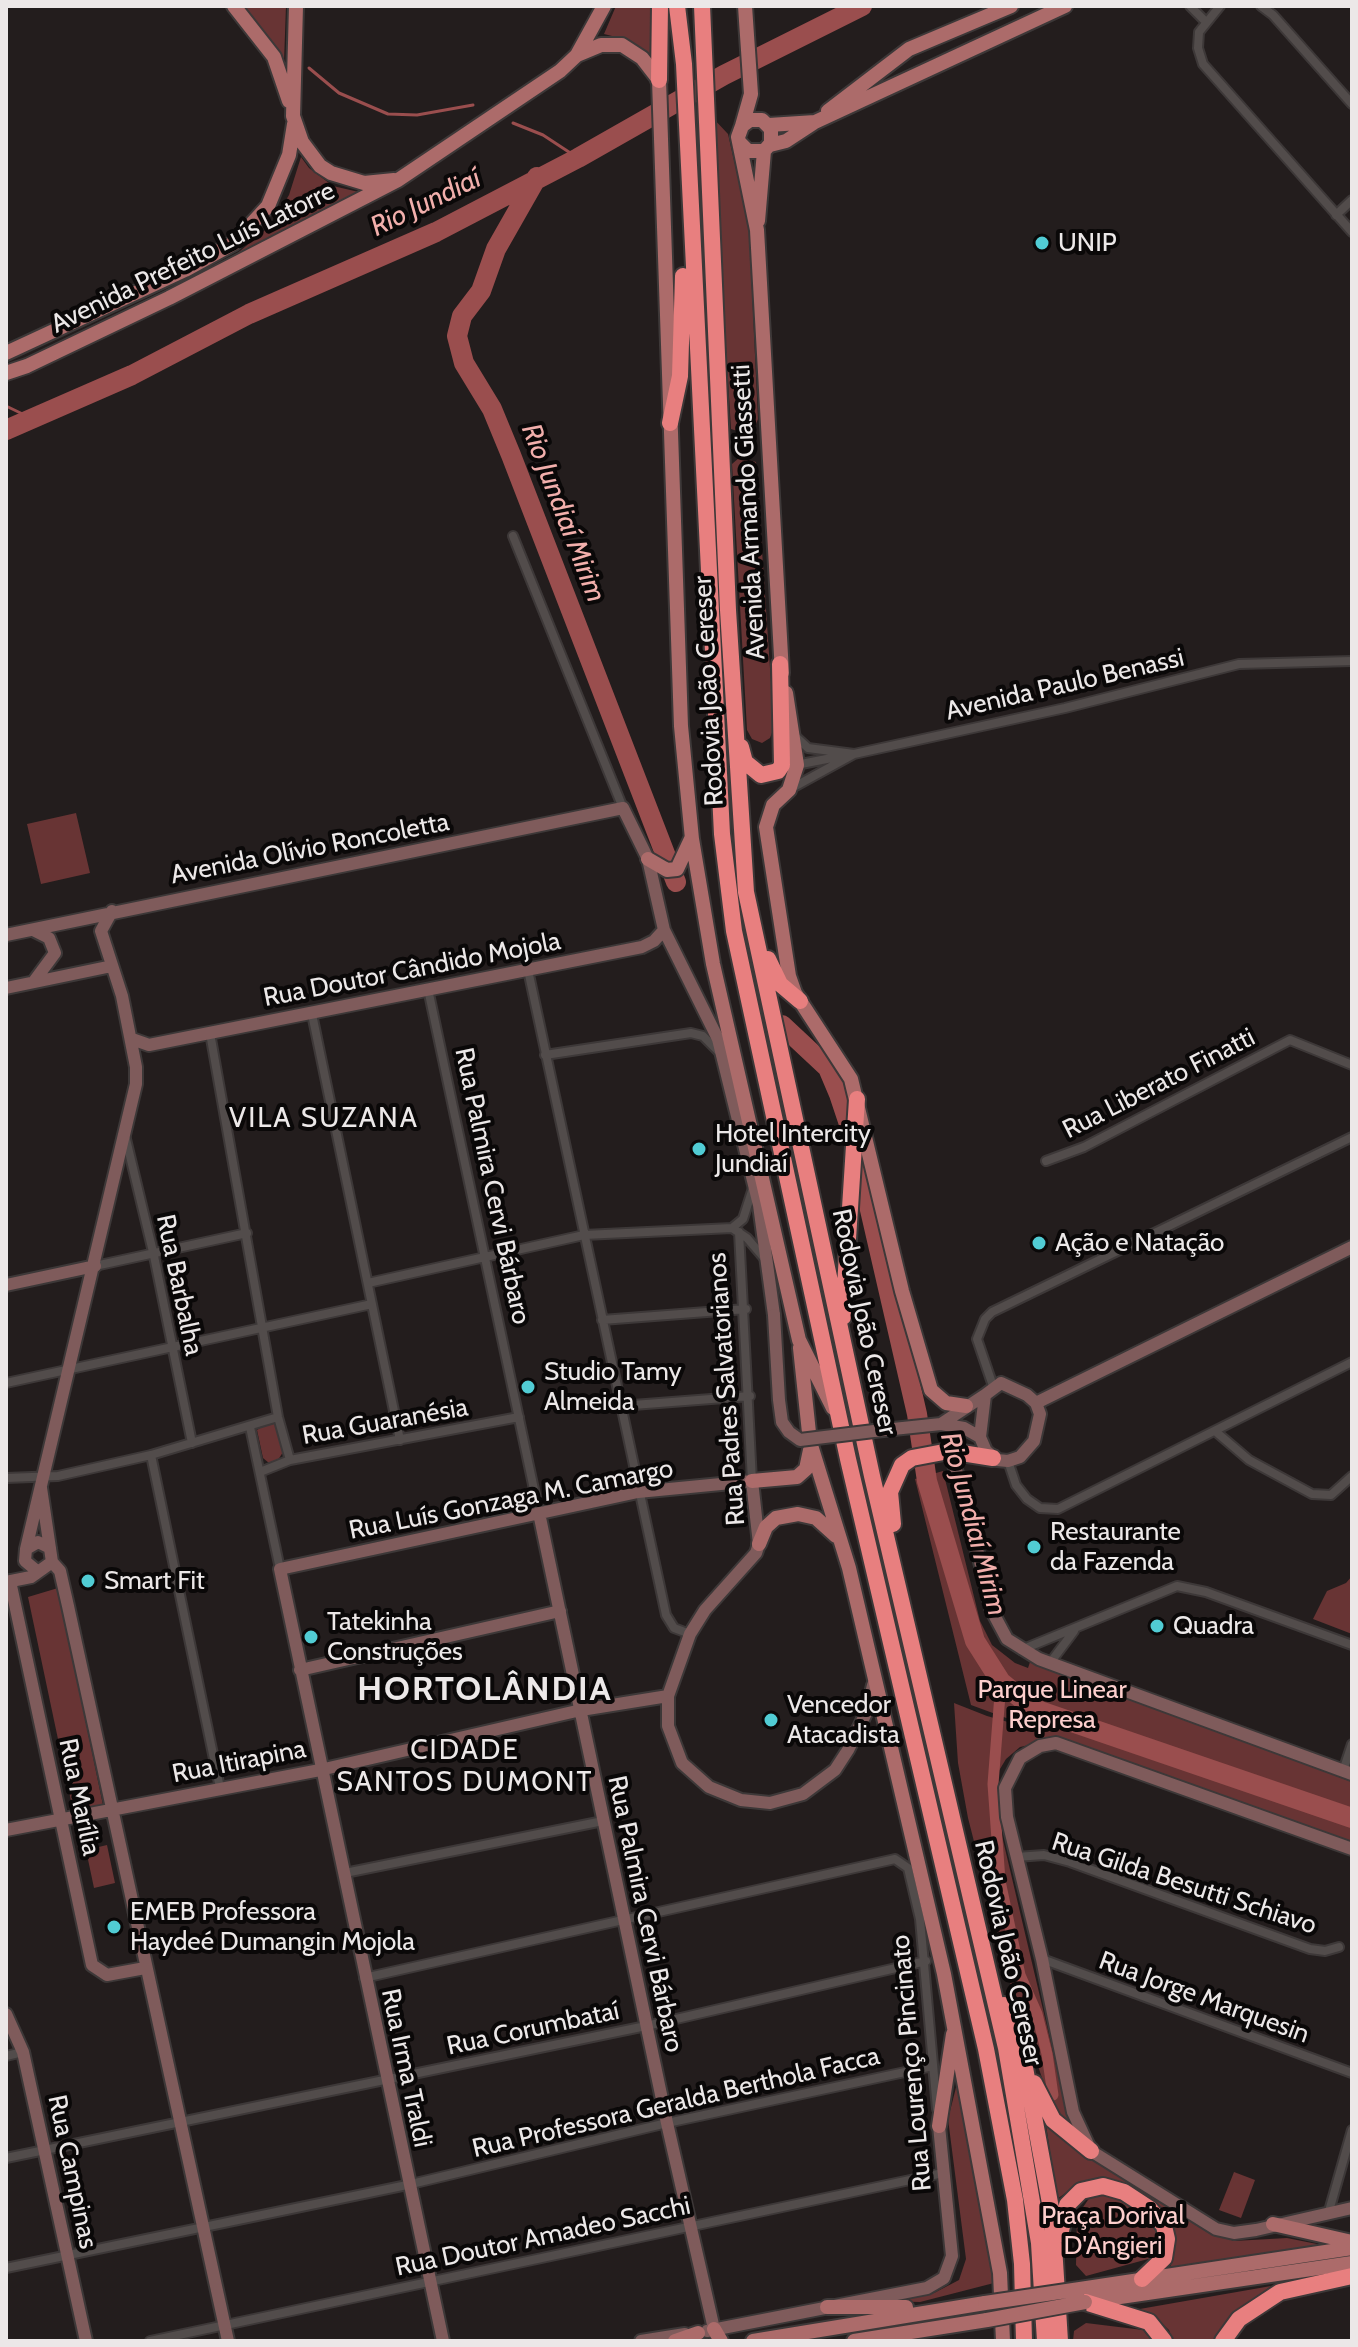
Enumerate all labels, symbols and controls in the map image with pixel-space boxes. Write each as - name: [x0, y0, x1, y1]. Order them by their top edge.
- water label: Rio Jundiaí: [365, 162, 487, 244]
- street label: Avenida Prefeito Luís Latorre: [46, 176, 340, 340]
- place label: UNIP: [1058, 227, 1117, 259]
- marker: UNIP: [1033, 234, 1051, 252]
- street label: Avenida Armando Giassetti: [726, 364, 772, 660]
- water label: Rio Jundiaí Mirim: [514, 419, 612, 607]
- street label: Rodovia João Cereser: [687, 575, 731, 807]
- street label: Avenida Paulo Benassi: [943, 642, 1187, 728]
- street label: Avenida Olívio Roncoletta: [168, 807, 452, 891]
- street label: Rua Doutor Cândido Mojola: [261, 926, 563, 1014]
- street label: Rua Liberato Finatti: [1058, 1022, 1260, 1146]
- street label: Rua Palmira Cervi Bárbaro: [447, 1045, 537, 1327]
- district label: VILA SUZANA: [229, 1102, 419, 1136]
- place label: Hotel Intercity Jundiaí: [715, 1118, 871, 1180]
- marker: Hotel Intercity Jundiaí: [690, 1140, 708, 1158]
- street label: Rodovia João Cereser: [825, 1206, 903, 1438]
- street label: Rua Barbalha: [149, 1212, 209, 1358]
- place label: Ação e Natação: [1055, 1227, 1224, 1259]
- marker: Ação e Natação: [1030, 1234, 1048, 1252]
- street label: Rua Padres Salvatorianos: [702, 1251, 752, 1527]
- place label: Studio Tamy Almeida: [544, 1356, 682, 1418]
- marker: Studio Tamy Almeida: [519, 1378, 537, 1396]
- street label: Rua Guaranésia: [300, 1392, 470, 1452]
- water label: Rio Jundiaí Mirim: [932, 1429, 1014, 1619]
- street label: Rua Luís Gonzaga M. Camargo: [346, 1453, 676, 1547]
- place label: Restaurante da Fazenda: [1050, 1516, 1181, 1578]
- marker: Restaurante da Fazenda: [1025, 1538, 1043, 1556]
- place label: Smart Fit: [104, 1565, 205, 1597]
- marker: Smart Fit: [79, 1572, 97, 1590]
- place label: Tatekinha Construções: [327, 1606, 463, 1668]
- place label: Quadra: [1173, 1610, 1254, 1642]
- marker: Quadra: [1148, 1617, 1166, 1635]
- marker: Tatekinha Construções: [302, 1628, 320, 1646]
- district label: HORTOLÂNDIA: [357, 1670, 613, 1710]
- park label: Parque Linear Represa: [977, 1674, 1127, 1736]
- place label: Vencedor Atacadista: [787, 1689, 900, 1750]
- marker: Vencedor Atacadista: [762, 1711, 780, 1729]
- street label: Rua Itirapina: [170, 1734, 308, 1790]
- district label: CIDADE SANTOS DUMONT: [337, 1734, 593, 1800]
- street label: Rua Marília: [51, 1736, 107, 1858]
- street label: Rua Palmira Cervi Bárbaro: [600, 1773, 690, 2055]
- street label: Rua Gilda Besutti Schiavo: [1048, 1826, 1320, 1942]
- street label: Rodovia João Cereser: [967, 1837, 1049, 2069]
- place label: EMEB Professora Haydeé Dumangin Mojola: [130, 1896, 415, 1958]
- marker: EMEB Professora Haydeé Dumangin Mojola: [105, 1918, 123, 1936]
- street label: Rua Lourenço Pincinato: [885, 1933, 939, 2193]
- street label: Rua Jorge Marquesin: [1095, 1945, 1313, 2051]
- street label: Rua Irma Traldi: [374, 1986, 438, 2150]
- street label: Rua Corumbataí: [444, 1996, 622, 2062]
- street label: Rua Professora Geralda Berthola Facca: [469, 2041, 883, 2165]
- street label: Rua Campinas: [40, 2092, 104, 2252]
- street label: Rua Doutor Amadeo Sacchi: [393, 2190, 693, 2284]
- park label: Praça Dorival D'Angieri: [1041, 2200, 1185, 2262]

